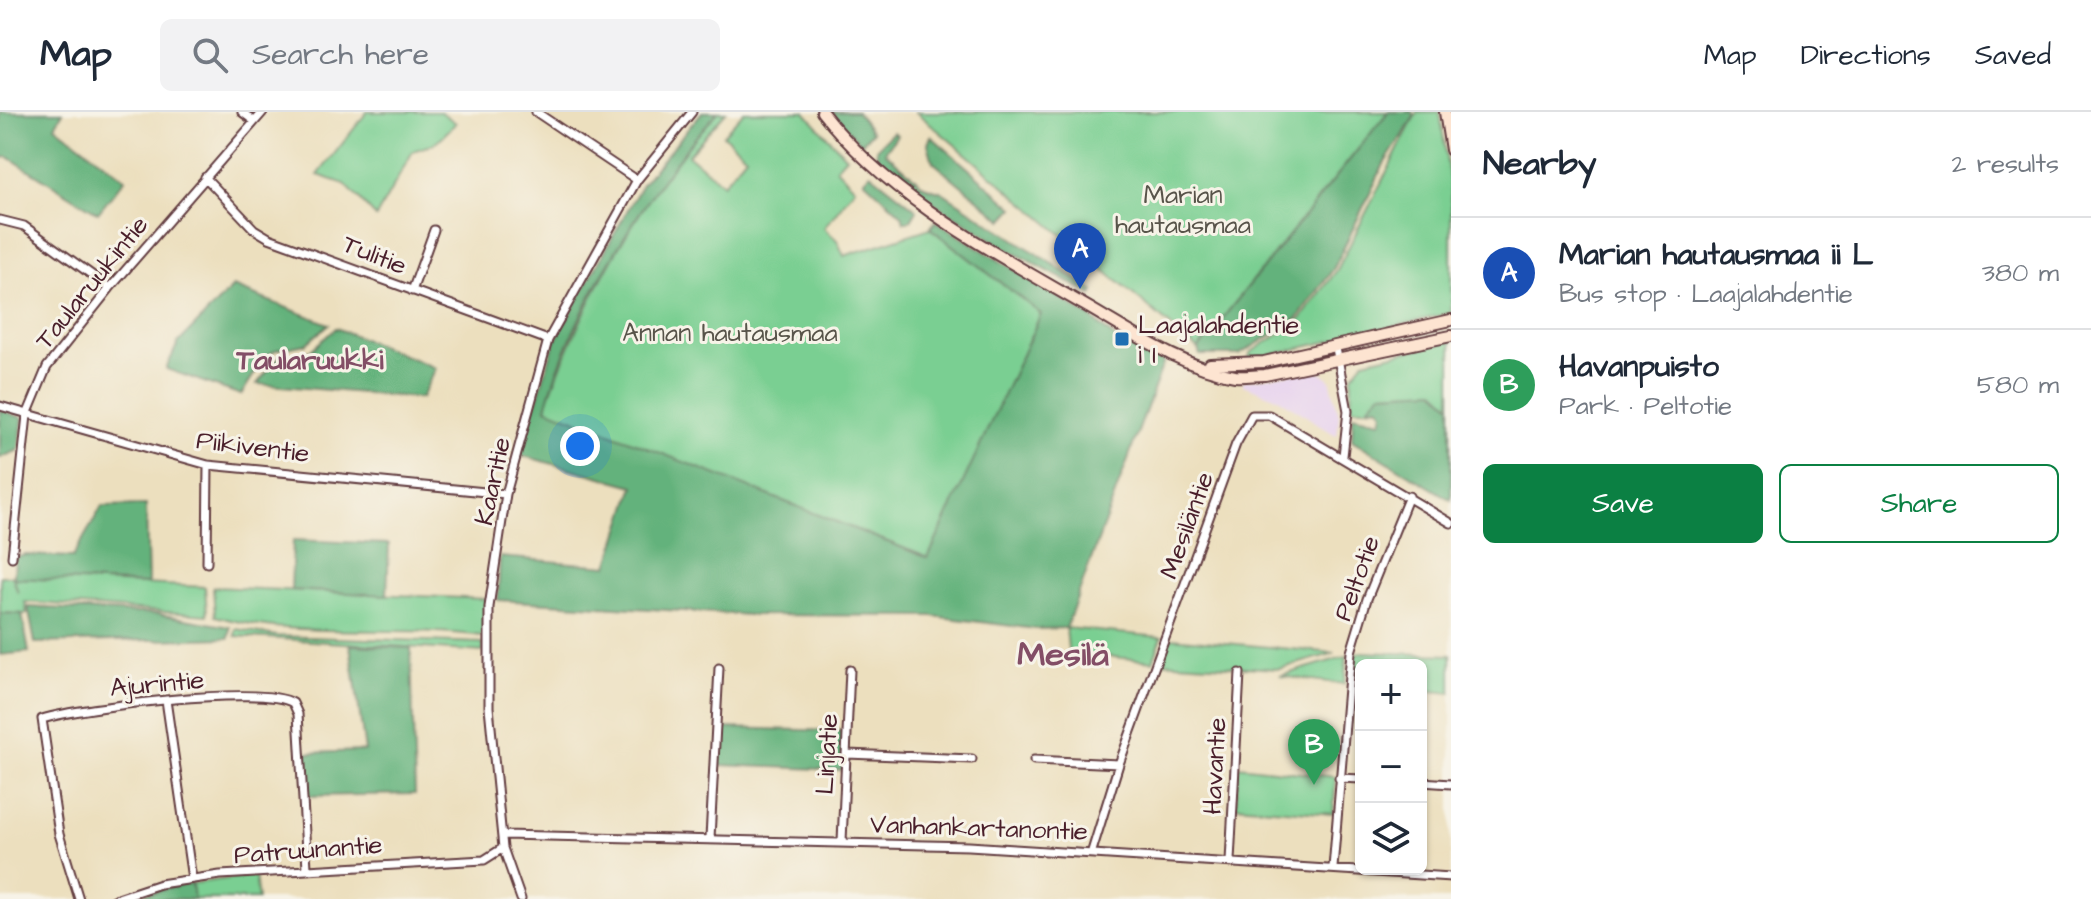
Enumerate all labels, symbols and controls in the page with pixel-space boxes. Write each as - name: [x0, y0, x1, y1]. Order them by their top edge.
- search box: [160, 19, 720, 91]
- text: Map: [40, 29, 112, 81]
- icon: search: [188, 33, 232, 77]
- text: Search here: [252, 34, 429, 76]
- text: Map: [1704, 36, 1757, 75]
- text: Directions: [1801, 36, 1931, 75]
- text: Saved: [1975, 36, 2051, 75]
- text: Nearby: [1483, 140, 1597, 188]
- text: 2 results: [1951, 146, 2059, 182]
- park label: Marian hautausmaa: [1115, 177, 1251, 243]
- street label: Taularuukintie: [27, 208, 157, 357]
- pin: A: [1054, 223, 1106, 289]
- street label: Tulitie: [337, 226, 412, 284]
- text: Marian hautausmaa ii L: [1559, 234, 1873, 276]
- text: A: [1501, 255, 1517, 291]
- text: 380 m: [1982, 255, 2059, 291]
- text: Bus stop · Laajalahdentie: [1559, 276, 1853, 312]
- place label: Laajalahdentie i I: [1138, 307, 1299, 373]
- park label: Annan hautausmaa: [622, 315, 838, 351]
- marker: Laajalahdentie i I: [1113, 330, 1131, 348]
- district label: Taularuukki: [235, 341, 384, 380]
- text: Havanpuisto: [1559, 346, 1719, 388]
- text: B: [1500, 367, 1518, 403]
- text: 580 m: [1977, 367, 2059, 403]
- text: Park · Peltotie: [1559, 388, 1732, 424]
- street label: Piikiventie: [194, 422, 311, 472]
- your location: [560, 426, 600, 466]
- street label: Kaaritie: [466, 434, 520, 528]
- button: Save: [1483, 464, 1763, 543]
- button: Share: [1779, 464, 2059, 543]
- street label: Mesiläntie: [1151, 467, 1223, 584]
- street label: Peltotie: [1325, 531, 1389, 626]
- district label: Mesilä: [1017, 631, 1109, 679]
- map controls: [1355, 659, 1427, 875]
- button: +: [1355, 659, 1427, 731]
- street label: Ajurintie: [109, 662, 206, 706]
- street label: Linjatie: [807, 713, 847, 796]
- street label: Havantie: [1194, 717, 1236, 816]
- pin: B: [1288, 719, 1340, 785]
- button: −: [1355, 731, 1427, 803]
- button: layers: [1355, 803, 1427, 875]
- street label: Vanhankartanontie: [869, 806, 1089, 850]
- street label: Patruunantie: [233, 827, 384, 873]

